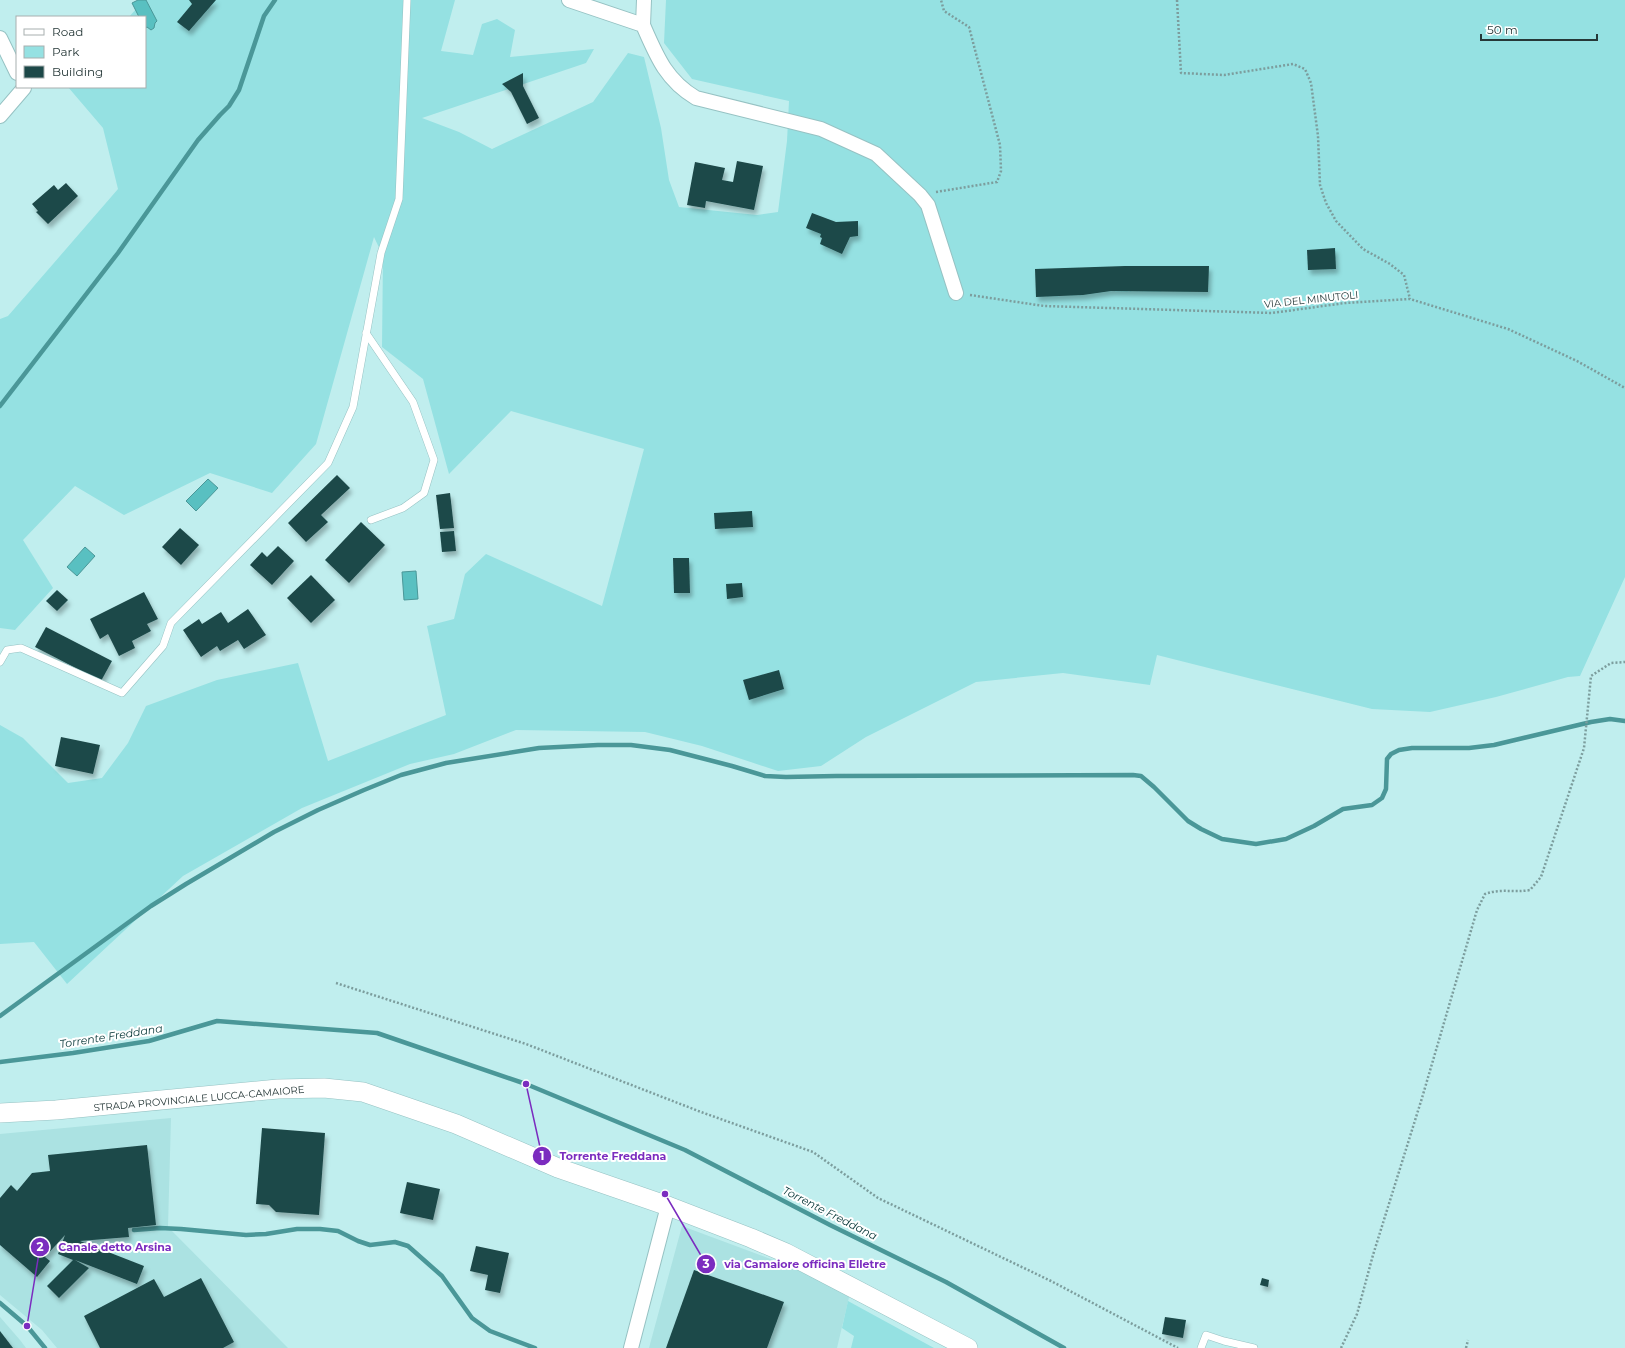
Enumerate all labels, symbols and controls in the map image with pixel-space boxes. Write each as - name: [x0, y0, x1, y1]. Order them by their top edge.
- legend: [16, 16, 146, 88]
- scale bar: [1481, 16, 1597, 42]
- text: 50 m: [1487, 22, 1518, 37]
- text: Road: [52, 24, 83, 39]
- text: Park: [52, 44, 80, 59]
- text: Building: [52, 64, 103, 79]
- street label: VIA DEL MINUTOLI: [1263, 288, 1359, 311]
- water label: Torrente Freddana: [58, 1021, 164, 1051]
- street label: STRADA PROVINCIALE LUCCA-CAMAIORE: [93, 1083, 305, 1114]
- callout: Torrente Freddana: [532, 1145, 675, 1168]
- text: 1: [540, 1148, 544, 1163]
- text: Torrente Freddana: [560, 1149, 667, 1163]
- water label: Torrente Freddana: [780, 1183, 880, 1243]
- callout: Canale detto Arsina: [30, 1235, 179, 1258]
- text: 2: [36, 1239, 44, 1254]
- text: Canale detto Arsina: [58, 1240, 172, 1254]
- callout: via Camaiore officina Elletre: [696, 1253, 894, 1276]
- text: 3: [701, 1256, 710, 1271]
- text: via Camaiore officina Elletre: [723, 1257, 886, 1271]

